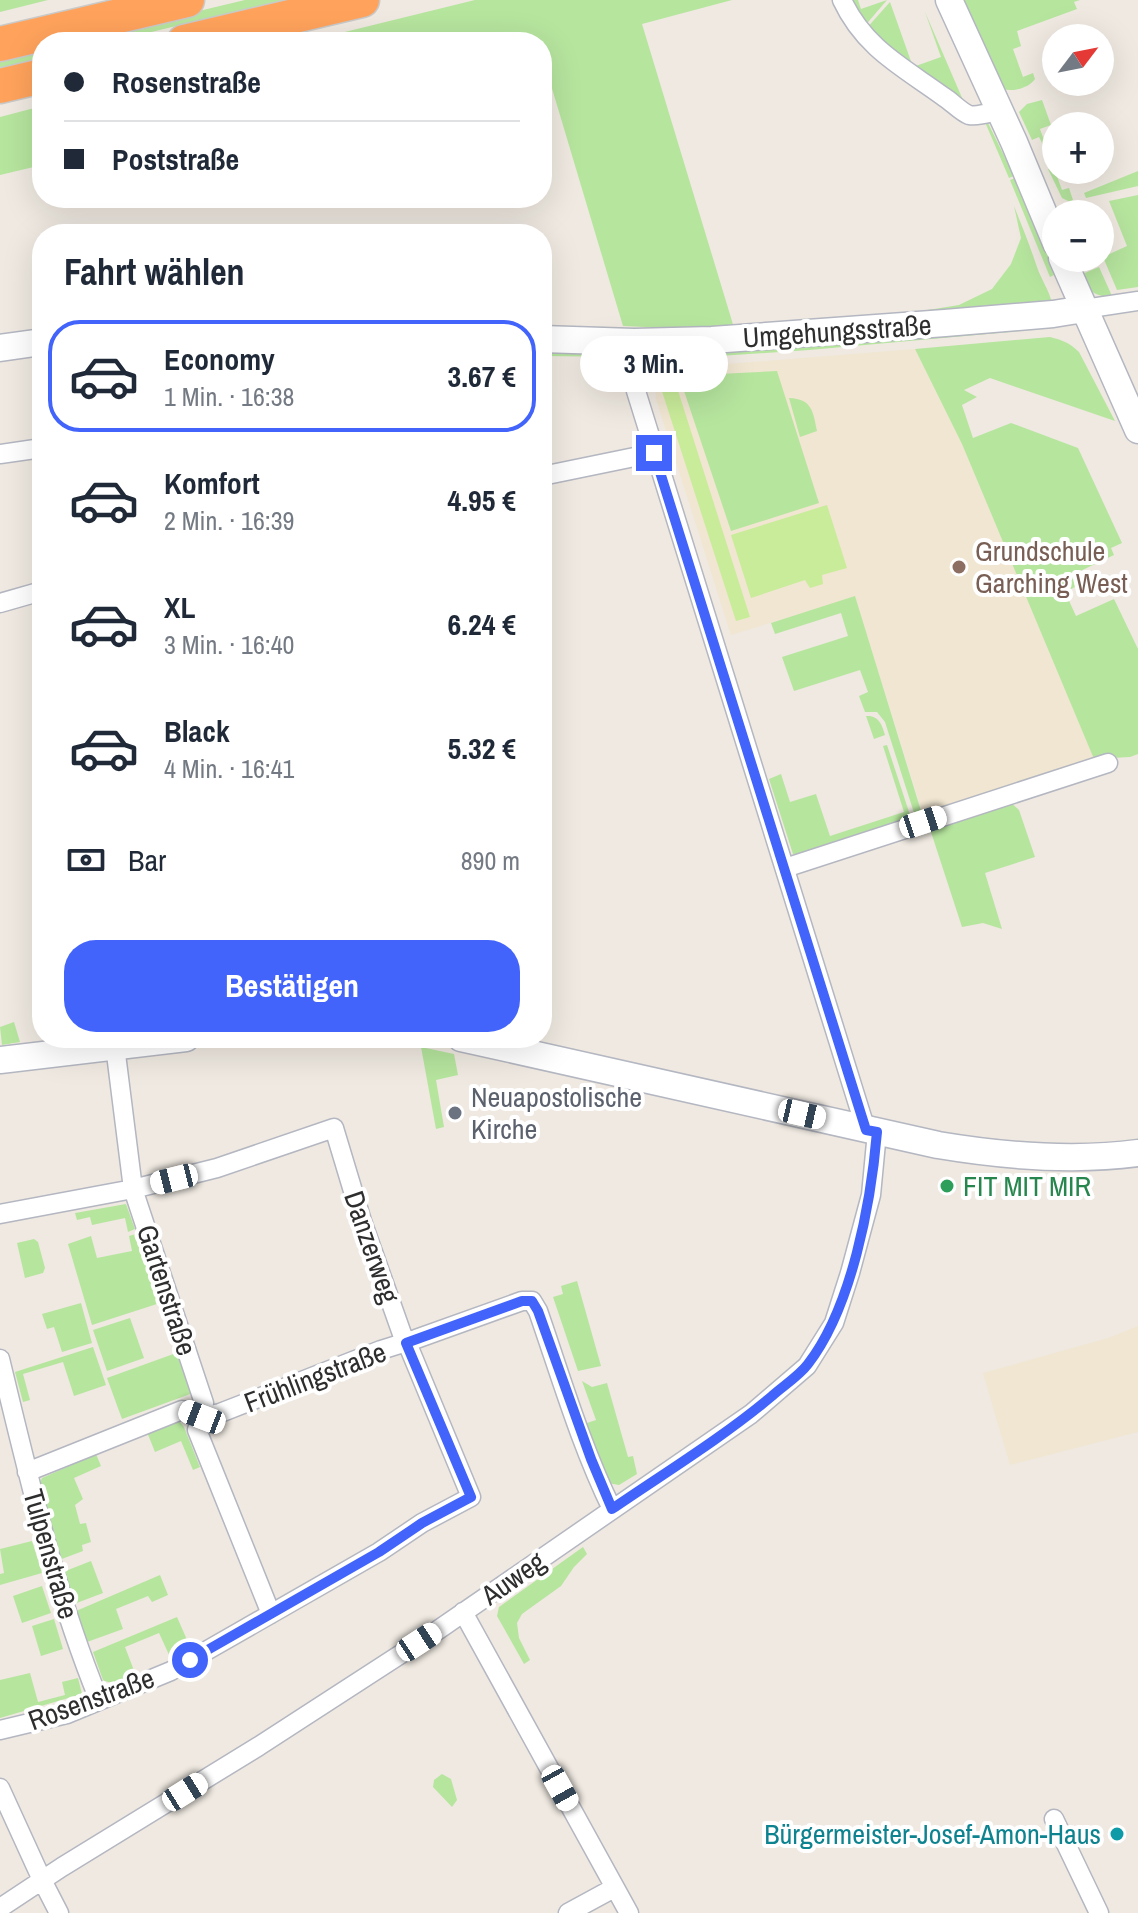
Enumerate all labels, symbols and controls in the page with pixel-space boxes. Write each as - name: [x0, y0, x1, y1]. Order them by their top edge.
- north arrow: [1042, 24, 1114, 96]
- map controls: [1042, 24, 1114, 272]
- text: Rosenstraße: [112, 62, 261, 102]
- button: +: [1042, 112, 1114, 184]
- text: Poststraße: [112, 139, 239, 179]
- button: −: [1042, 200, 1114, 272]
- text: Fahrt wählen: [64, 248, 245, 296]
- street label: Umgehungsstraße: [741, 305, 933, 357]
- callout: 3 Min.: [580, 337, 728, 393]
- text: Economy: [164, 339, 275, 379]
- icon: car: [68, 340, 140, 412]
- text: 3 Min.: [624, 346, 684, 381]
- text: 3.67 €: [448, 356, 516, 396]
- text: 1 Min. · 16:38: [164, 379, 294, 414]
- route end: [636, 435, 672, 471]
- text: Komfort: [164, 463, 260, 503]
- icon: car: [68, 464, 140, 536]
- text: 4.95 €: [448, 480, 516, 520]
- text: 2 Min. · 16:39: [164, 503, 294, 538]
- place label: Grundschule Garching West: [975, 532, 1128, 602]
- marker: Grundschule Garching West: [950, 558, 968, 576]
- text: XL: [164, 587, 195, 627]
- icon: car: [68, 588, 140, 660]
- text: 6.24 €: [448, 604, 516, 644]
- text: 3 Min. · 16:40: [164, 627, 294, 662]
- text: Black: [164, 711, 230, 751]
- icon: car: [68, 712, 140, 784]
- text: 5.32 €: [448, 728, 516, 768]
- text: 4 Min. · 16:41: [164, 751, 294, 786]
- car: [896, 803, 950, 841]
- icon: cash: [64, 838, 108, 882]
- text: Bar: [128, 840, 166, 880]
- text: 890 m: [461, 843, 520, 878]
- button: Bestätigen: [64, 940, 520, 1032]
- place label: Neuapostolische Kirche: [471, 1078, 642, 1148]
- car: [776, 1097, 828, 1131]
- marker: Neuapostolische Kirche: [446, 1104, 464, 1122]
- car: [148, 1162, 200, 1196]
- place label: FIT MIT MIR: [963, 1167, 1091, 1205]
- marker: FIT MIT MIR: [938, 1177, 956, 1195]
- street label: Danzerweg: [335, 1186, 409, 1308]
- street label: Gartenstraße: [128, 1220, 206, 1360]
- street label: Frühlingstraße: [239, 1333, 391, 1421]
- car: [175, 1397, 229, 1437]
- street label: Tulpenstraße: [14, 1485, 88, 1623]
- street label: Auweg: [473, 1542, 553, 1614]
- car: [392, 1619, 446, 1665]
- route start: [172, 1642, 208, 1678]
- street label: Rosenstraße: [23, 1659, 159, 1739]
- car: [538, 1761, 582, 1815]
- car: [158, 1769, 212, 1815]
- place label: Bürgermeister-Josef-Amon-Haus: [764, 1815, 1101, 1853]
- marker: Bürgermeister-Josef-Amon-Haus: [1108, 1825, 1126, 1843]

